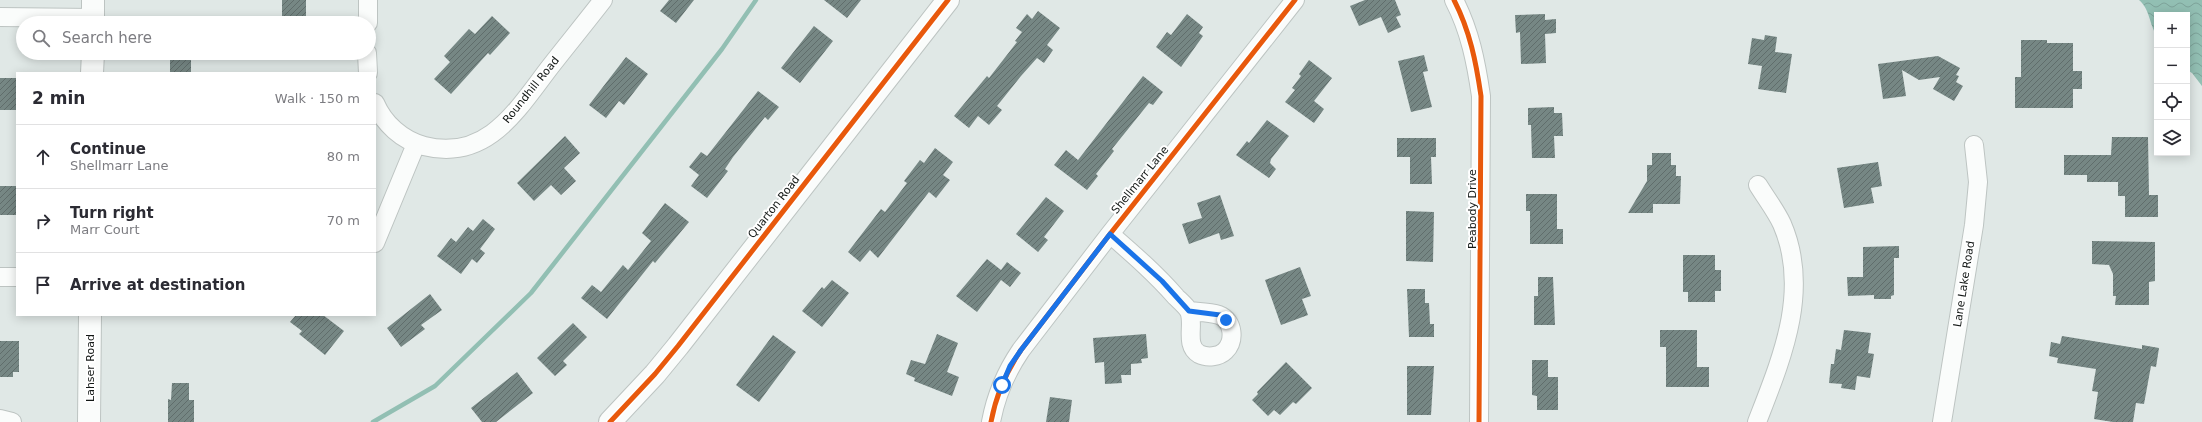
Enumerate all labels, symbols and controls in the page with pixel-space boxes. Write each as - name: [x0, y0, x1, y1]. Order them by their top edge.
- map controls: [2154, 12, 2190, 156]
- button: +: [2154, 12, 2190, 48]
- search box: [16, 16, 376, 60]
- icon: search: [30, 27, 52, 49]
- text: Search here: [62, 29, 152, 47]
- button: −: [2154, 48, 2190, 84]
- street label: Roundhill Road: [500, 54, 562, 126]
- button: locate: [2154, 84, 2190, 120]
- text: 2 min: [32, 88, 85, 108]
- text: Walk · 150 m: [275, 91, 360, 106]
- button: layers: [2154, 120, 2190, 156]
- text: Continue: [70, 140, 146, 158]
- street label: Shellmarr Lane: [1109, 143, 1171, 216]
- icon: ahead: [32, 146, 54, 168]
- text: 80 m: [327, 149, 360, 164]
- text: Shellmarr Lane: [70, 158, 168, 173]
- street label: Peabody Drive: [1466, 169, 1479, 249]
- street label: Quarton Road: [745, 173, 803, 241]
- text: Turn right: [70, 204, 154, 222]
- icon: right: [32, 210, 54, 232]
- text: 70 m: [327, 213, 360, 228]
- text: Marr Court: [70, 222, 140, 237]
- street label: Lane Lake Road: [1951, 240, 1977, 328]
- icon: arrive: [32, 274, 54, 296]
- text: Arrive at destination: [70, 276, 245, 294]
- route end: [1217, 311, 1235, 329]
- street label: Lahser Road: [84, 334, 97, 402]
- route start: [993, 376, 1011, 394]

